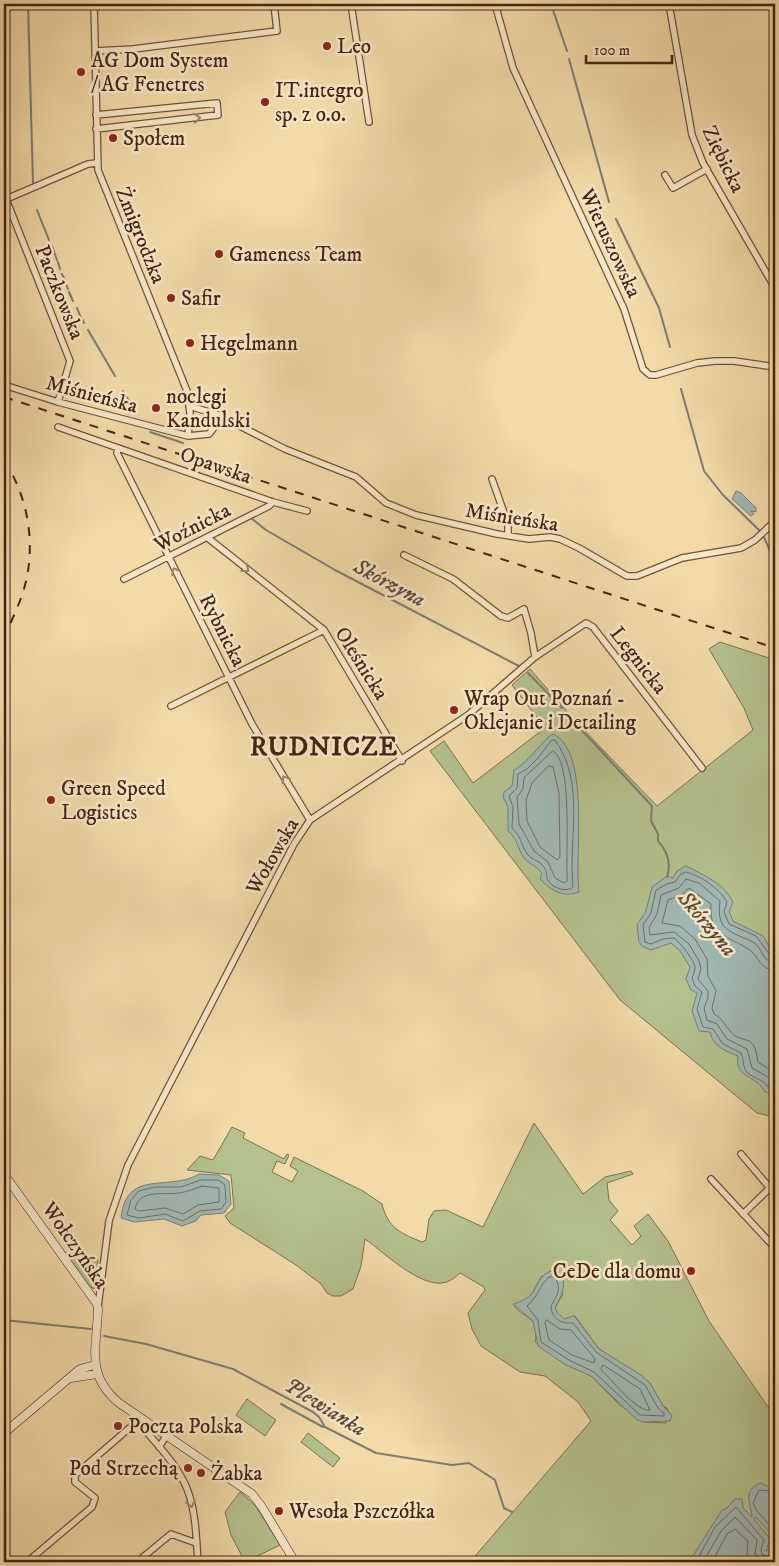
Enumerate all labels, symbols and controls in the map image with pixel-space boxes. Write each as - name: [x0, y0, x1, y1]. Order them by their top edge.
- scale bar: [586, 32, 673, 64]
- place label: Leo: [337, 34, 371, 60]
- marker: Leo: [321, 40, 333, 52]
- text: 100 m: [594, 41, 630, 60]
- place label: AG Dom System / AG Fenetres: [91, 48, 229, 98]
- marker: AG Dom System / AG Fenetres: [75, 66, 87, 78]
- place label: IT.integro sp. z o.o.: [275, 78, 364, 128]
- marker: IT.integro sp. z o.o.: [259, 96, 271, 108]
- one-way arrow: [193, 113, 201, 124]
- street label: Ziębicka: [696, 122, 750, 197]
- place label: Społem: [123, 126, 186, 152]
- marker: Społem: [107, 132, 119, 144]
- street label: Żmigrodzka: [109, 183, 172, 288]
- street label: Wieruszowska: [573, 184, 647, 302]
- street label: Paczkowska: [28, 241, 90, 343]
- place label: Gameness Team: [229, 242, 363, 268]
- marker: Gameness Team: [213, 248, 225, 260]
- place label: Safir: [181, 286, 221, 312]
- marker: Safir: [165, 292, 177, 304]
- place label: Hegelmann: [200, 331, 298, 357]
- marker: Hegelmann: [184, 337, 196, 349]
- street label: Miśnieńska: [43, 370, 141, 420]
- place label: noclegi Kandulski: [166, 384, 250, 434]
- marker: noclegi Kandulski: [150, 402, 162, 414]
- street label: Opawska: [176, 442, 255, 490]
- street label: Woźnicka: [149, 498, 235, 559]
- street label: Miśnieńska: [463, 498, 560, 538]
- water label: Skórzyna: [348, 553, 430, 613]
- one-way arrow: [241, 563, 250, 572]
- one-way arrow: [171, 567, 181, 576]
- street label: Rybnicka: [193, 590, 251, 671]
- street label: Oleśnicka: [329, 622, 394, 705]
- street label: Legnicka: [604, 622, 673, 700]
- place label: Wrap Out Poznań - Oklejanie i Detailing: [463, 686, 637, 736]
- marker: Wrap Out Poznań - Oklejanie i Detailing: [448, 704, 460, 716]
- district label: RUDNICZE: [250, 731, 398, 764]
- one-way arrow: [281, 775, 291, 784]
- place label: Green Speed Logistics: [61, 776, 166, 826]
- marker: Green Speed Logistics: [45, 794, 57, 806]
- street label: Wołowska: [240, 813, 305, 900]
- water label: Skórzyna: [671, 885, 742, 962]
- street label: Wołczyńska: [35, 1196, 115, 1294]
- place label: CeDe dla domu: [553, 1259, 681, 1285]
- marker: CeDe dla domu: [685, 1265, 697, 1277]
- water label: Plewianka: [279, 1372, 371, 1443]
- place label: Poczta Polska: [128, 1414, 243, 1440]
- marker: Poczta Polska: [112, 1420, 124, 1432]
- place label: Pod Strzechą: [69, 1456, 179, 1482]
- place label: Żabka: [211, 1460, 263, 1487]
- marker: Pod Strzechą: [182, 1462, 194, 1474]
- marker: Żabka: [195, 1467, 207, 1479]
- place label: Wesoła Pszczółka: [288, 1499, 435, 1525]
- one-way arrow: [185, 1500, 196, 1509]
- marker: Wesoła Pszczółka: [273, 1505, 285, 1517]

